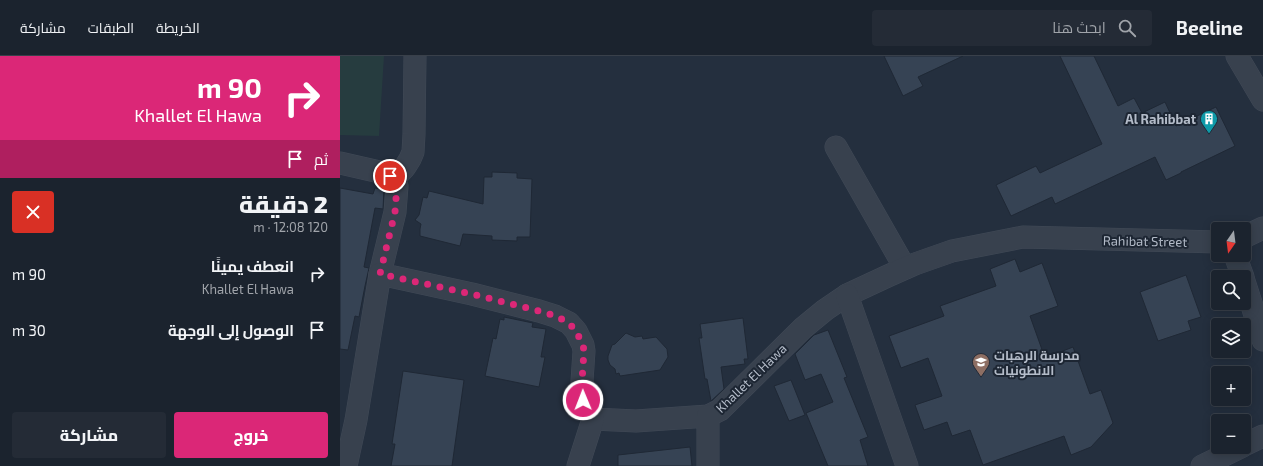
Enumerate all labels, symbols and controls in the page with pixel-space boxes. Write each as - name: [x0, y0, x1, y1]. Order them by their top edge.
- search box: [872, 10, 1152, 46]
- text: Beeline: [1176, 16, 1243, 39]
- icon: search: [1116, 17, 1138, 39]
- text: ابحث هنا: [1052, 18, 1106, 36]
- text: مشاركة: [20, 19, 66, 36]
- text: الطبقات: [88, 19, 134, 36]
- text: الخريطة: [156, 19, 200, 36]
- text: 90 m: [197, 70, 262, 104]
- icon: right: [276, 72, 328, 124]
- text: Khallet El Hawa: [134, 104, 262, 126]
- building icon: Al Rahibbat: [1199, 109, 1219, 134]
- place label: Al Rahibbat: [1125, 111, 1197, 127]
- icon: arrive: [284, 148, 306, 170]
- text: ثم: [314, 150, 328, 168]
- pin: [373, 159, 407, 193]
- icon: arrive: [379, 165, 401, 187]
- text: 2 دقيقة: [239, 189, 328, 218]
- button: close: [12, 191, 54, 233]
- text: 120 m · 12:08: [253, 219, 328, 235]
- north arrow: [1211, 222, 1251, 262]
- map controls: [1211, 222, 1251, 454]
- street label: Rahibat Street: [1103, 232, 1187, 250]
- text: انعطف يمينًا: [211, 257, 294, 275]
- icon: right: [306, 263, 328, 285]
- text: 90 m: [12, 265, 46, 283]
- button: search: [1211, 270, 1251, 310]
- text: Khallet El Hawa: [202, 281, 294, 297]
- button: layers: [1211, 318, 1251, 358]
- icon: arrive: [306, 319, 328, 341]
- text: 30 m: [12, 321, 46, 339]
- text: الوصول إلى الوجهة: [168, 321, 294, 339]
- street label: Khallet El Hawa: [712, 340, 790, 416]
- place label: مدرسة الرهبات الانطونيات: [994, 347, 1080, 379]
- school or university icon: مدرسة الرهبات الانطونيات: [971, 352, 991, 377]
- button: +: [1211, 366, 1251, 406]
- position arrow: [562, 379, 604, 421]
- button: مشاركة: [12, 412, 166, 458]
- button: خروج: [174, 412, 328, 458]
- button: −: [1211, 414, 1251, 454]

